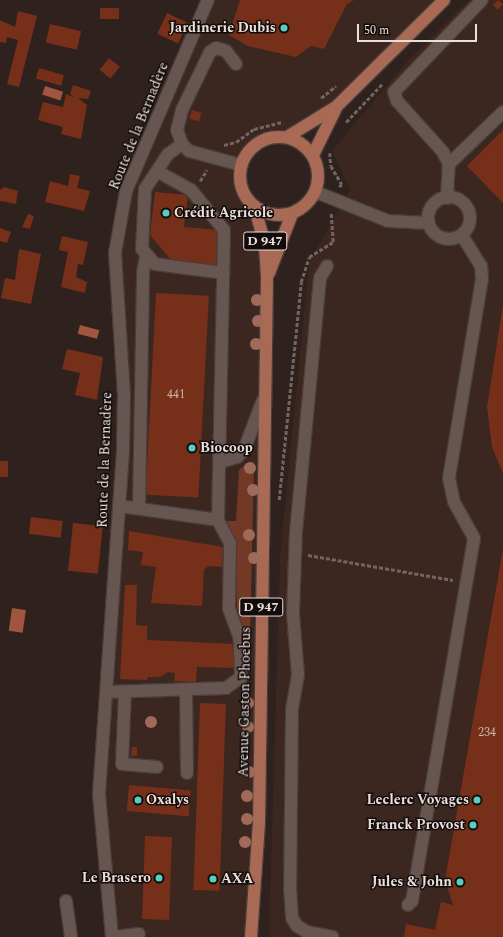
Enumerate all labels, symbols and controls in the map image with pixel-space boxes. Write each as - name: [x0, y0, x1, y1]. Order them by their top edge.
- scale bar: [359, 16, 479, 42]
- place label: Jardinerie Dubis: [169, 20, 276, 36]
- text: 50 m: [364, 21, 389, 40]
- marker: Jardinerie Dubis: [279, 23, 289, 33]
- street label: Route de la Bernadère: [106, 60, 172, 192]
- place label: Crédit Agricole: [174, 205, 273, 221]
- marker: Crédit Agricole: [161, 208, 171, 218]
- road number: D 947: [243, 230, 287, 252]
- house number: 441: [167, 388, 185, 402]
- street label: Route de la Bernadère: [94, 392, 116, 528]
- place label: Biocoop: [200, 440, 253, 456]
- marker: Biocoop: [187, 443, 197, 453]
- road number: D 947: [239, 596, 283, 618]
- street label: Avenue Gaston Phoebus: [235, 627, 255, 777]
- house number: 234: [478, 726, 496, 740]
- place label: Oxalys: [146, 792, 189, 808]
- place label: Leclerc Voyages: [366, 792, 469, 808]
- marker: Oxalys: [133, 795, 143, 805]
- marker: Leclerc Voyages: [472, 795, 482, 805]
- place label: Franck Provost: [367, 817, 465, 833]
- marker: Franck Provost: [468, 820, 478, 830]
- place label: Le Brasero: [82, 870, 151, 886]
- place label: AXA: [221, 871, 253, 887]
- marker: Le Brasero: [154, 873, 164, 883]
- marker: AXA: [208, 874, 218, 884]
- place label: Jules & John: [372, 874, 452, 890]
- marker: Jules & John: [455, 877, 465, 887]

